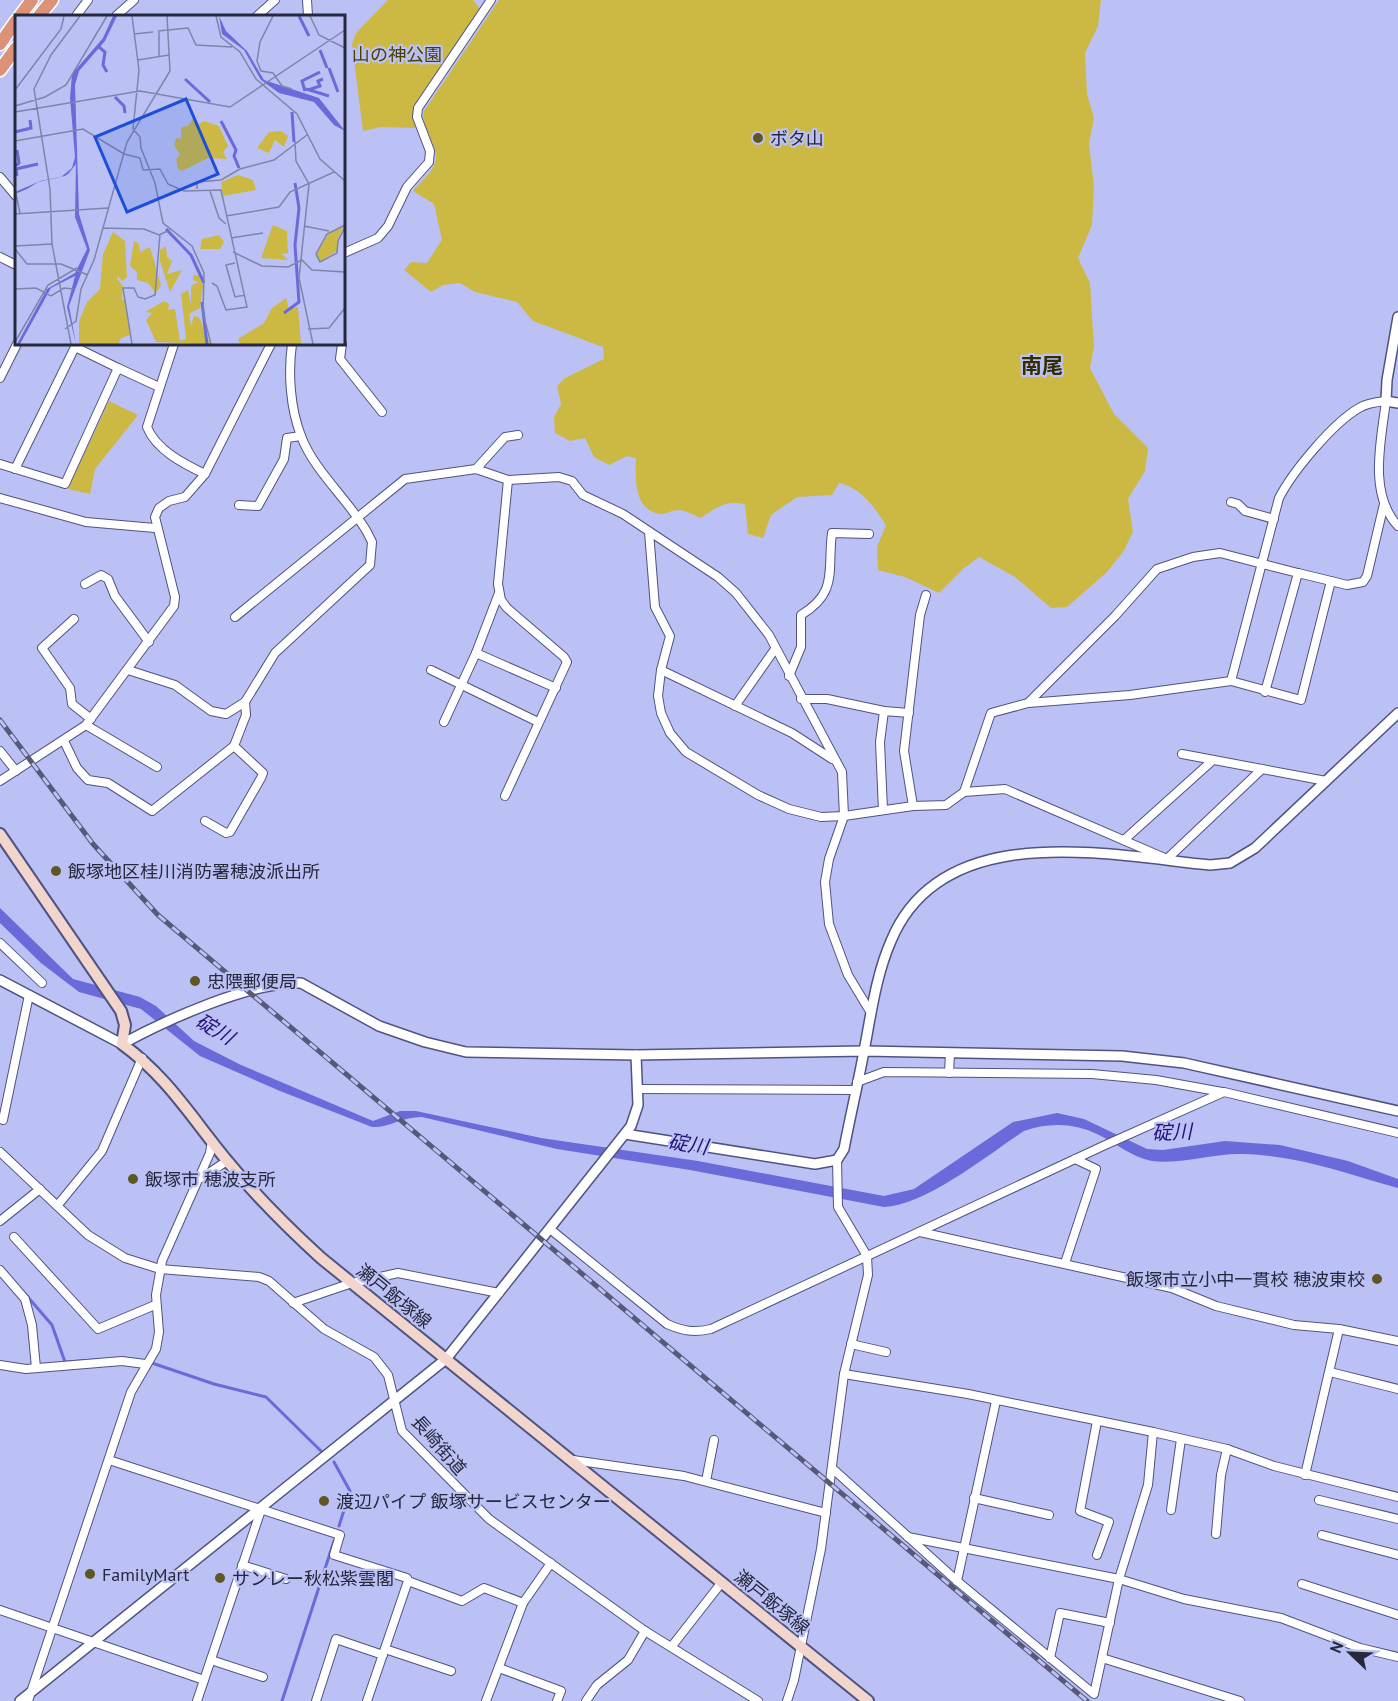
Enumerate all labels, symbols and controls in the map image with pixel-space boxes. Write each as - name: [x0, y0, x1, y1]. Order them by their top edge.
- inset map: [15, 15, 345, 345]
- park label: 山の神公園: [352, 43, 442, 66]
- place label: ボタ山: [770, 127, 824, 150]
- marker: ボタ山: [751, 131, 765, 145]
- district label: 南尾: [1021, 352, 1063, 379]
- place label: 飯塚地区桂川消防署穂波派出所: [68, 860, 320, 883]
- marker: 飯塚地区桂川消防署穂波派出所: [49, 864, 63, 878]
- place label: 忠隈郵便局: [207, 970, 297, 993]
- marker: 忠隈郵便局: [188, 974, 202, 988]
- water label: 碇川: [191, 1008, 241, 1051]
- water label: 碇川: [1152, 1118, 1194, 1146]
- water label: 碇川: [666, 1128, 712, 1160]
- place label: 飯塚市 穂波支所: [145, 1168, 276, 1191]
- marker: 飯塚市 穂波支所: [126, 1172, 140, 1186]
- street label: 瀬戸飯塚線: [352, 1259, 436, 1333]
- place label: 飯塚市立小中一貫校 穂波東校: [1126, 1268, 1365, 1291]
- marker: 飯塚市立小中一貫校 穂波東校: [1370, 1272, 1384, 1286]
- street label: 長崎街道: [407, 1410, 471, 1480]
- place label: 渡辺パイプ 飯塚サービスセンター: [336, 1490, 611, 1513]
- marker: 渡辺パイプ 飯塚サービスセンター: [317, 1494, 331, 1508]
- place label: FamilyMart: [102, 1563, 189, 1586]
- street label: 瀬戸飯塚線: [730, 1565, 814, 1639]
- marker: FamilyMart: [83, 1567, 97, 1581]
- place label: サンレー秋松紫雲閣: [232, 1567, 394, 1590]
- marker: サンレー秋松紫雲閣: [213, 1571, 227, 1585]
- north arrow: [1320, 1623, 1380, 1683]
- text: N: [1325, 1638, 1347, 1656]

